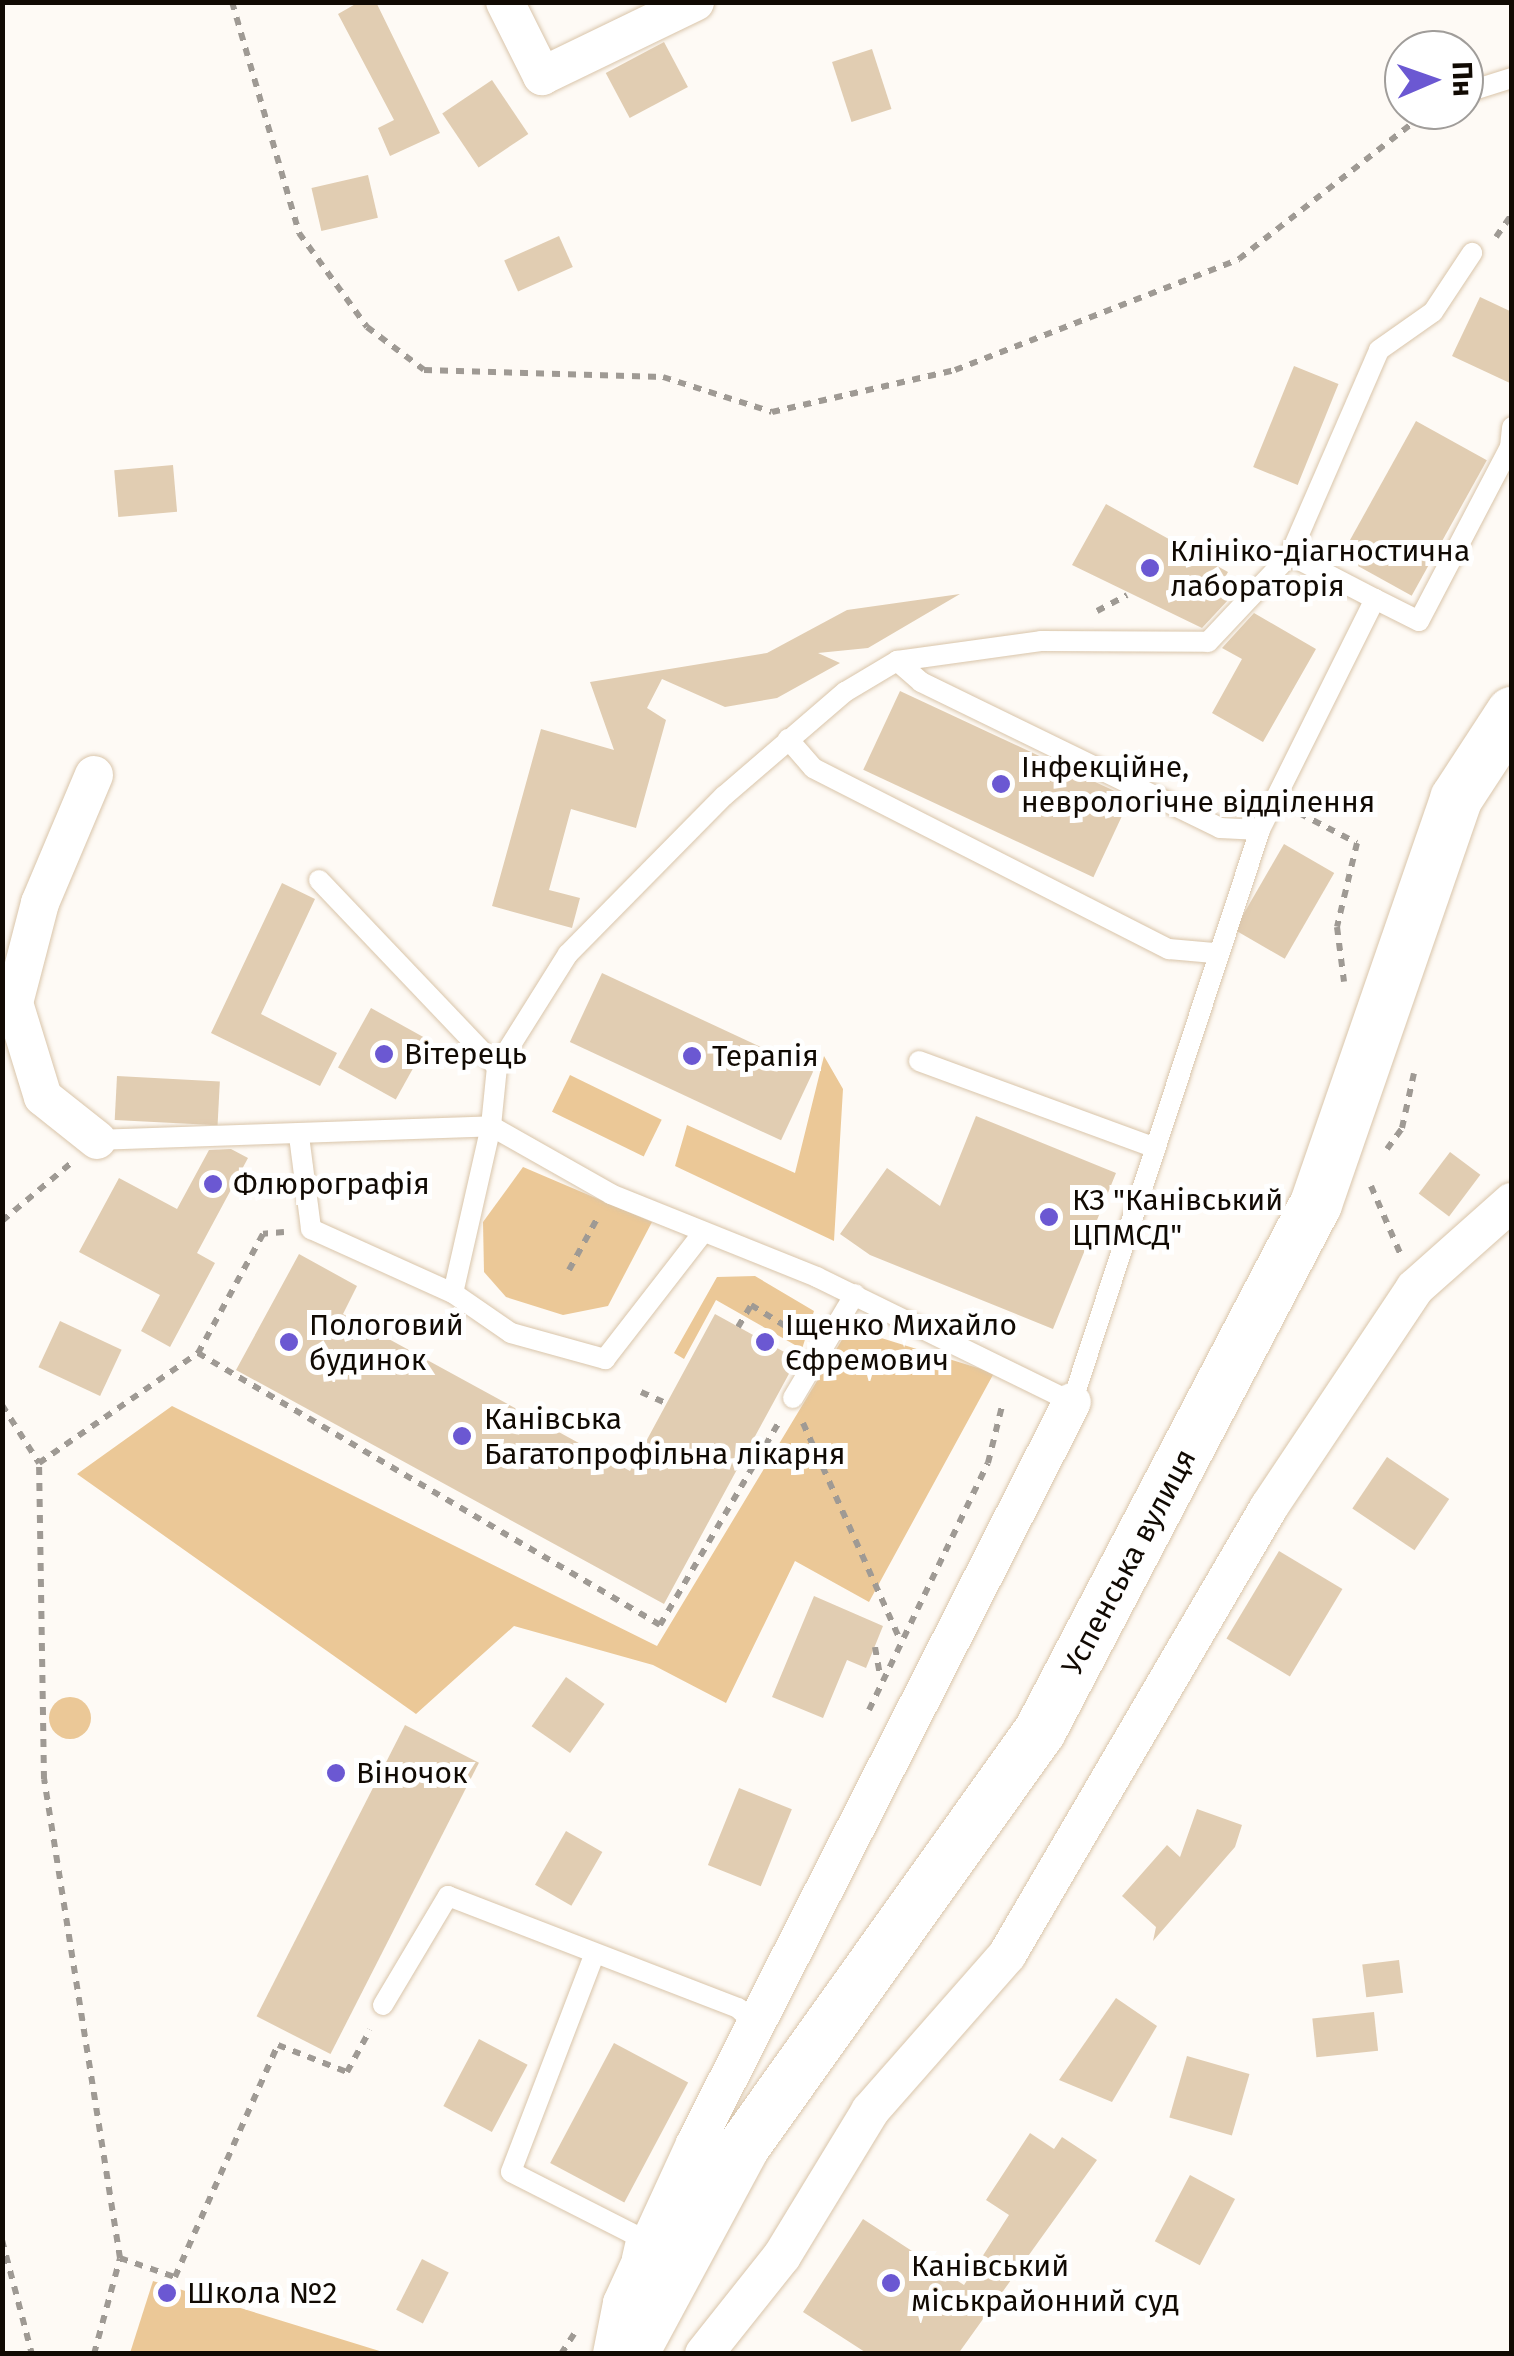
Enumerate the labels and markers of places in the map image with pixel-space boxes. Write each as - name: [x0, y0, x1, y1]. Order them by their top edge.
- place label: Клініко-діагностична лабораторія: [1170, 533, 1470, 604]
- marker: Клініко-діагностична лабораторія: [1139, 557, 1161, 579]
- place label: Інфекційне, неврологічне відділення: [1021, 749, 1375, 820]
- marker: Інфекційне, неврологічне відділення: [990, 773, 1012, 795]
- place label: Вітерець: [404, 1036, 527, 1072]
- place label: Терапія: [712, 1038, 819, 1074]
- marker: Вітерець: [373, 1043, 395, 1065]
- marker: Терапія: [681, 1045, 703, 1067]
- place label: Флюрографія: [233, 1166, 430, 1202]
- marker: Флюрографія: [202, 1173, 224, 1195]
- place label: КЗ "Канівський ЦПМСД": [1072, 1182, 1283, 1252]
- marker: КЗ "Канівський ЦПМСД": [1036, 1204, 1062, 1230]
- place label: Пологовий будинок: [309, 1307, 464, 1378]
- place label: Іщенко Михайло Єфремович: [785, 1307, 1017, 1378]
- marker: Пологовий будинок: [278, 1331, 300, 1353]
- marker: Іщенко Михайло Єфремович: [754, 1331, 776, 1353]
- place label: Канівська Багатопрофільна лікарня: [484, 1401, 845, 1472]
- marker: Канівська Багатопрофільна лікарня: [449, 1423, 475, 1449]
- place label: Віночок: [356, 1755, 468, 1791]
- marker: Віночок: [325, 1762, 347, 1784]
- place label: Канівський міськрайонний суд: [911, 2248, 1179, 2318]
- marker: Канівський міськрайонний суд: [880, 2272, 902, 2294]
- place label: Школа №2: [187, 2275, 337, 2311]
- marker: Школа №2: [156, 2282, 178, 2304]

